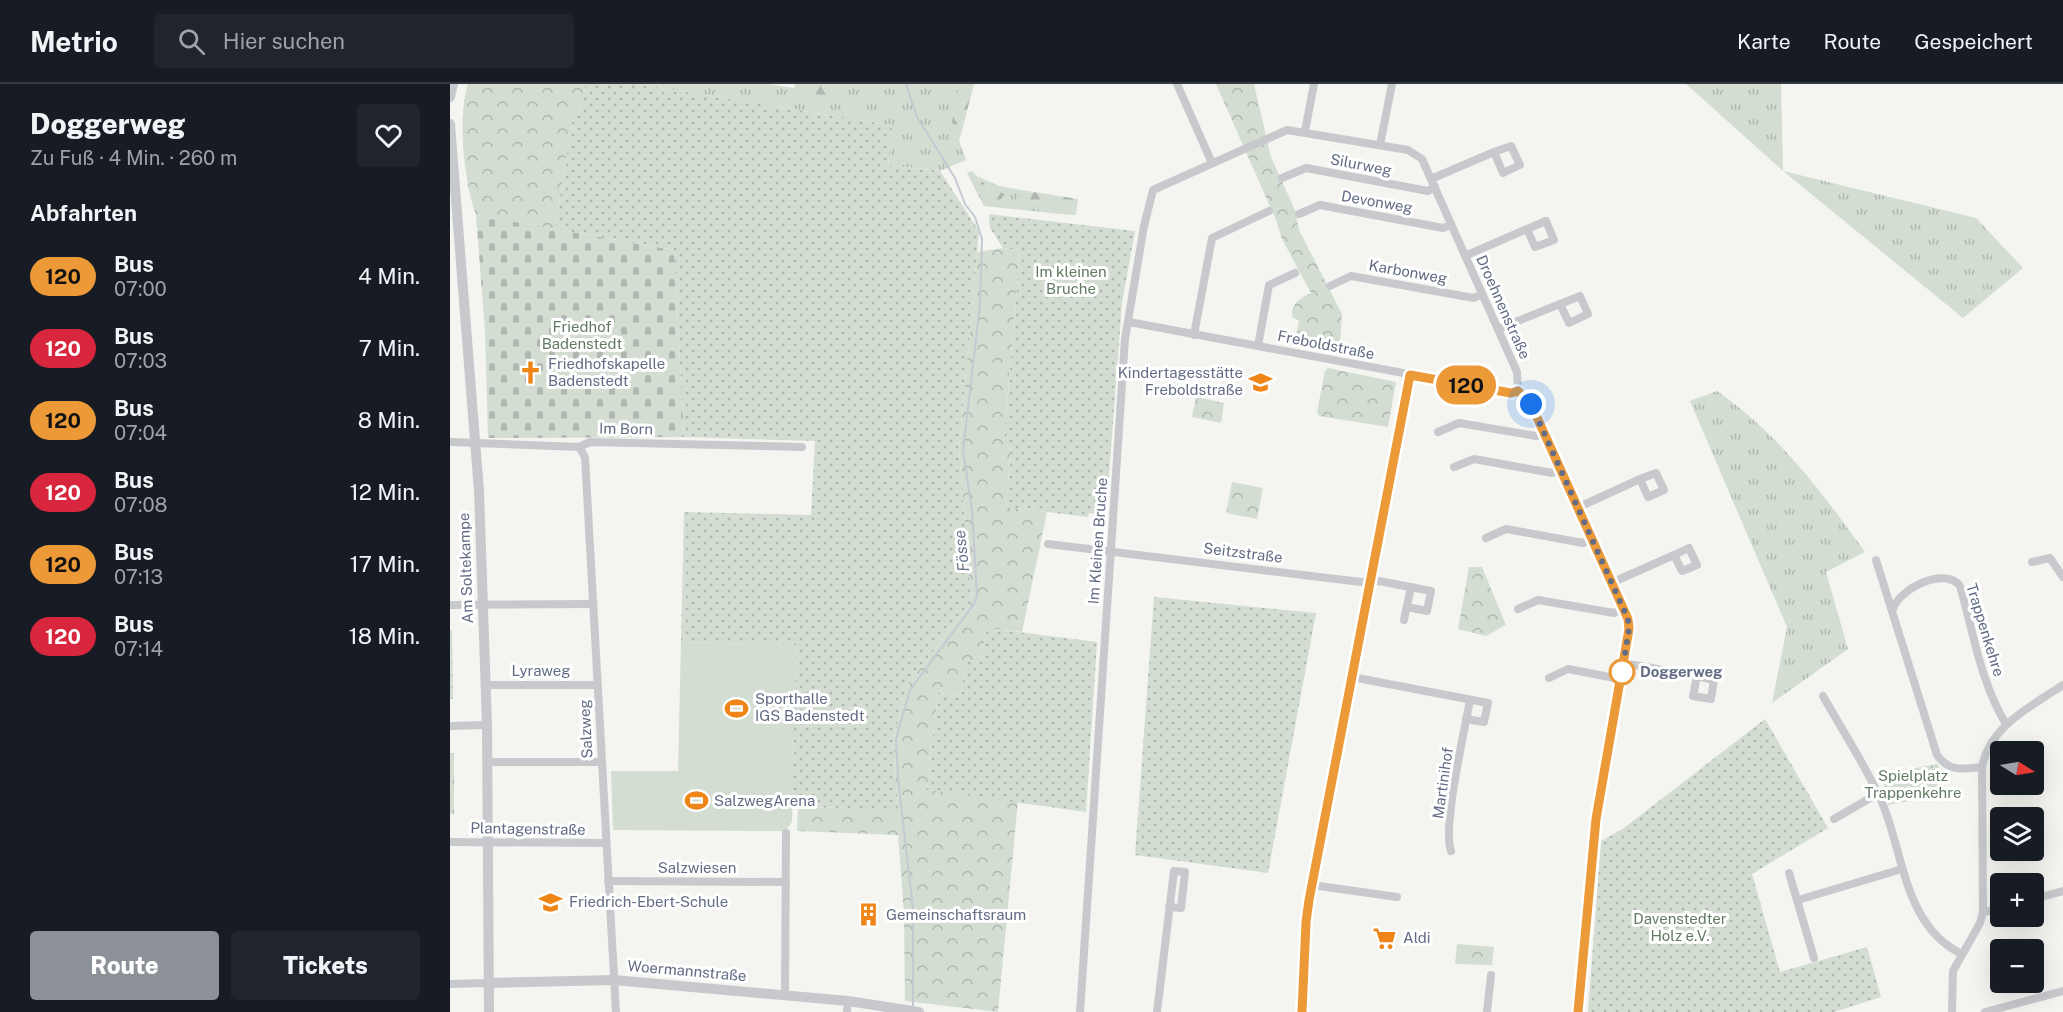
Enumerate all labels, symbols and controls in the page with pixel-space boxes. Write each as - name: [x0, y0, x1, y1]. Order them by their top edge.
- search box: [154, 14, 574, 68]
- text: Metrio: [30, 25, 118, 58]
- icon: search: [175, 25, 208, 58]
- text: Hier suchen: [223, 28, 345, 54]
- text: Karte: [1737, 29, 1791, 54]
- text: Route: [1824, 29, 1881, 54]
- text: Gespeichert: [1914, 29, 2033, 54]
- button: heart: [357, 104, 420, 167]
- text: Doggerweg: [30, 107, 185, 140]
- text: Zu Fuß · 4 Min. · 260 m: [30, 146, 237, 170]
- street label: Silurweg: [1329, 150, 1393, 179]
- street label: Devonweg: [1340, 187, 1414, 216]
- text: Abfahrten: [30, 200, 137, 226]
- text: Bus: [114, 251, 154, 277]
- street label: Droehnenstraße: [1473, 252, 1534, 361]
- street label: Karbonweg: [1367, 256, 1449, 287]
- text: 4 Min.: [358, 263, 420, 289]
- park label: Im kleinen Bruche: [1035, 263, 1107, 297]
- text: 120: [45, 264, 81, 289]
- text: 07:00: [114, 277, 167, 301]
- park label: Friedhof Badenstedt: [542, 318, 623, 352]
- text: Bus: [114, 323, 154, 349]
- street label: Freboldstraße: [1276, 327, 1376, 362]
- text: 7 Min.: [359, 335, 420, 361]
- text: 120: [45, 336, 81, 361]
- text: 07:03: [114, 349, 167, 373]
- place label: Friedhofskapelle Badenstedt: [548, 355, 665, 389]
- church icon: Friedhofskapelle Badenstedt: [517, 360, 543, 386]
- place label: Kindertagesstätte Freboldstraße: [1118, 364, 1243, 398]
- line badge: 120: [1432, 366, 1500, 404]
- school or university icon: Kindertagesstätte Freboldstraße: [1248, 369, 1274, 395]
- text: 120: [1448, 373, 1484, 398]
- your location: [1516, 389, 1546, 419]
- text: Bus: [114, 395, 154, 421]
- text: 8 Min.: [358, 407, 420, 433]
- text: 120: [45, 408, 81, 433]
- street label: Im Born: [599, 420, 653, 437]
- text: 07:04: [114, 421, 167, 445]
- text: Bus: [114, 467, 154, 493]
- street label: Im Kleinen Bruche: [1085, 477, 1110, 605]
- text: 12 Min.: [350, 479, 420, 505]
- text: 120: [45, 480, 81, 505]
- text: 07:08: [114, 493, 167, 517]
- street label: Am Soltekampe: [455, 512, 476, 624]
- water label: Fösse: [950, 529, 973, 573]
- text: Bus: [114, 539, 154, 565]
- street label: Seitzstraße: [1202, 539, 1284, 566]
- text: 17 Min.: [350, 551, 420, 577]
- text: 120: [45, 552, 81, 577]
- text: 07:13: [114, 565, 163, 589]
- street label: Trappenkehre: [1963, 581, 2008, 679]
- text: Bus: [114, 611, 154, 637]
- text: 18 Min.: [349, 623, 420, 649]
- text: 120: [45, 624, 81, 649]
- text: 07:14: [114, 637, 163, 661]
- marker: Doggerweg: [1609, 659, 1635, 685]
- street label: Lyraweg: [511, 662, 571, 679]
- place label: Doggerweg: [1640, 663, 1723, 680]
- place label: Sporthalle IGS Badenstedt: [755, 690, 865, 724]
- sports icon: Sporthalle IGS Badenstedt: [724, 695, 750, 721]
- street label: Salzweg: [575, 699, 596, 759]
- north arrow: [1990, 741, 2044, 795]
- map controls: [1990, 741, 2044, 993]
- street label: Martinihof: [1429, 746, 1456, 820]
- park label: Spielplatz Trappenkehre: [1865, 767, 1961, 801]
- sports icon: SalzwegArena: [683, 788, 709, 814]
- place label: SalzwegArena: [714, 792, 815, 809]
- button: layers: [1990, 807, 2044, 861]
- street label: Plantagenstraße: [470, 819, 586, 838]
- street label: Salzwiesen: [658, 859, 736, 876]
- button: +: [1990, 873, 2044, 927]
- school or university icon: Friedrich-Ebert-Schule: [538, 889, 564, 915]
- place label: Friedrich-Ebert-Schule: [569, 893, 728, 910]
- building icon: Gemeinschaftsraum: [855, 902, 881, 928]
- place label: Gemeinschaftsraum: [886, 906, 1026, 923]
- park label: Davenstedter Holz e.V.: [1633, 910, 1727, 944]
- supermarket icon: Aldi: [1372, 925, 1398, 951]
- place label: Aldi: [1403, 929, 1431, 946]
- button: Route: [30, 931, 219, 1000]
- button: Tickets: [231, 931, 420, 1000]
- button: −: [1990, 939, 2044, 993]
- street label: Woermannstraße: [627, 957, 747, 984]

